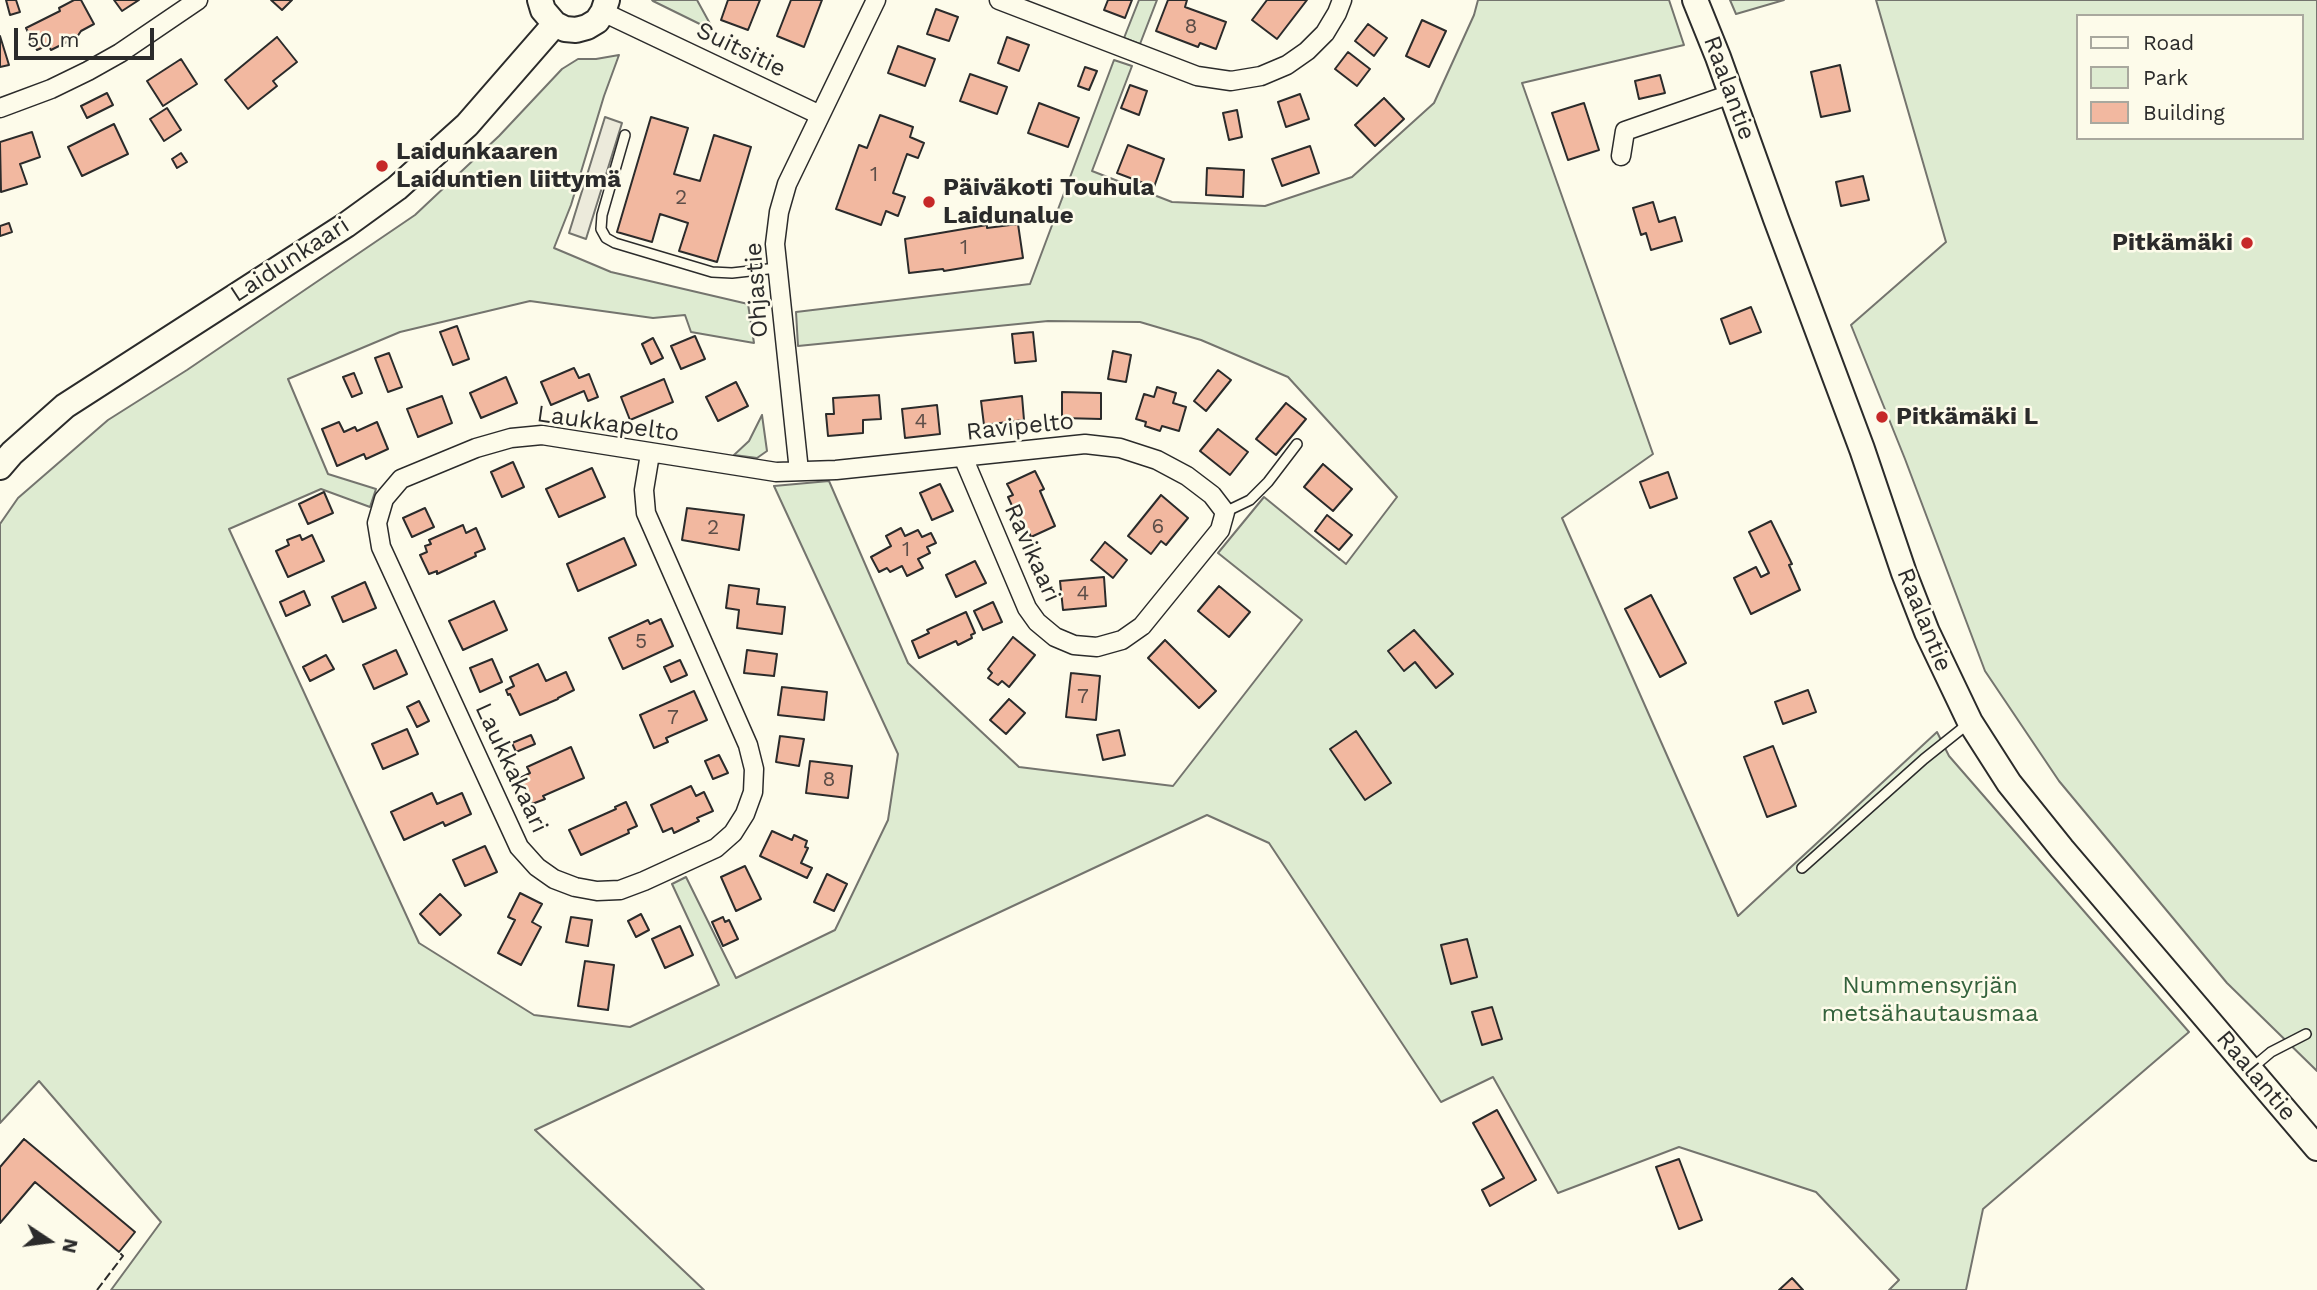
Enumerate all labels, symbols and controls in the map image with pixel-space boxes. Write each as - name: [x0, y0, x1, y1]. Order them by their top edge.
- scale bar: [18, 14, 158, 58]
- house number: 8: [1185, 14, 1197, 40]
- legend: [2076, 14, 2303, 140]
- street label: Suitsitie: [692, 16, 790, 84]
- text: 50 m: [27, 27, 79, 52]
- text: Road: [2143, 30, 2194, 55]
- street label: Raalantie: [1697, 32, 1761, 144]
- text: Park: [2143, 65, 2188, 90]
- text: Building: [2143, 100, 2225, 125]
- place label: Laidunkaaren Laiduntien liittymä: [396, 138, 621, 194]
- marker: Laidunkaaren Laiduntien liittymä: [374, 158, 390, 174]
- house number: 1: [870, 162, 878, 188]
- place label: Päiväkoti Touhula Laidunalue: [943, 174, 1154, 230]
- house number: 2: [675, 185, 687, 211]
- marker: Päiväkoti Touhula Laidunalue: [921, 194, 937, 210]
- street label: Laidunkaari: [225, 211, 355, 309]
- place label: Pitkämäki: [2112, 229, 2233, 257]
- house number: 1: [960, 235, 968, 261]
- marker: Pitkämäki: [2239, 235, 2255, 251]
- street label: Ohjastie: [739, 241, 775, 339]
- street label: Laukkapelto: [535, 400, 681, 448]
- place label: Pitkämäki L: [1896, 403, 2038, 431]
- street label: Ravipelto: [965, 407, 1075, 447]
- house number: 4: [915, 409, 927, 435]
- marker: Pitkämäki L: [1874, 409, 1890, 425]
- street label: Ravikaari: [998, 499, 1066, 607]
- house number: 6: [1152, 514, 1164, 540]
- house number: 2: [707, 515, 719, 541]
- house number: 1: [902, 537, 910, 563]
- street label: Raalantie: [1890, 564, 1958, 676]
- house number: 4: [1077, 581, 1089, 607]
- house number: 5: [635, 629, 647, 655]
- house number: 7: [1077, 684, 1089, 710]
- street label: Laukkakaari: [468, 698, 554, 838]
- house number: 7: [667, 705, 679, 731]
- house number: 8: [823, 767, 835, 793]
- park label: Nummensyrjän metsähautausmaa: [1821, 972, 2039, 1028]
- street label: Raalantie: [2210, 1025, 2302, 1127]
- north arrow: [14, 1206, 84, 1276]
- text: N: [57, 1236, 83, 1255]

